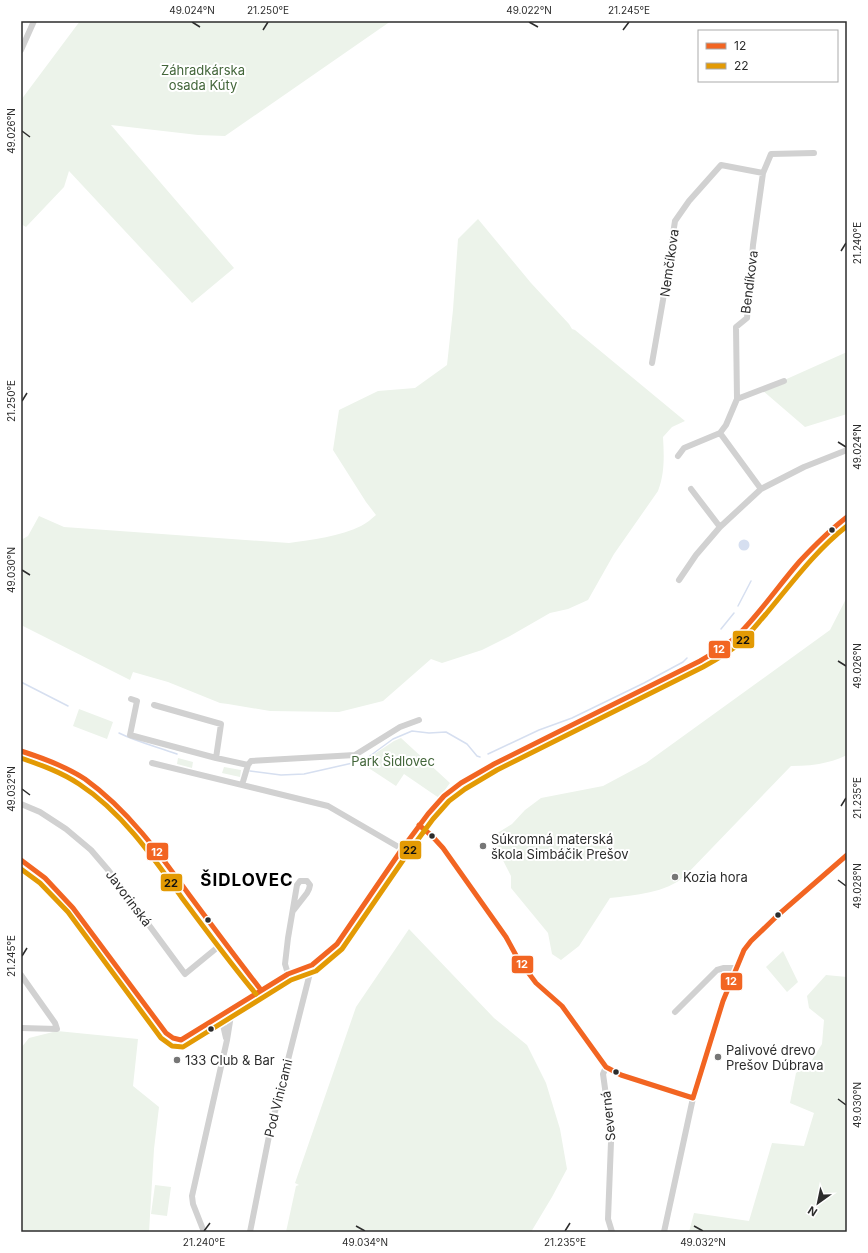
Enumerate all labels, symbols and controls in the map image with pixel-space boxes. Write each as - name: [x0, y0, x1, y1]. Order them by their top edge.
- text: 49.024°N: [169, 4, 215, 16]
- text: 21.250°E: [247, 4, 289, 16]
- text: 49.022°N: [506, 4, 552, 16]
- text: 21.245°E: [608, 4, 650, 16]
- legend: [698, 30, 838, 82]
- text: 12: [734, 38, 746, 53]
- text: 22: [734, 58, 749, 73]
- park label: Záhradkárska osada Kúty: [161, 62, 245, 93]
- text: 49.026°N: [5, 108, 17, 154]
- text: 21.240°E: [851, 222, 863, 264]
- street label: Nemčíkova: [656, 228, 682, 298]
- street label: Bendíkova: [737, 249, 761, 315]
- text: 21.250°E: [5, 380, 17, 422]
- text: 49.024°N: [851, 424, 863, 470]
- unlabelled marker: [827, 525, 837, 535]
- text: 49.030°N: [5, 547, 17, 593]
- line badge: 22: [732, 630, 755, 649]
- text: 22: [736, 633, 750, 647]
- line badge: 12: [708, 640, 731, 659]
- text: 12: [713, 642, 725, 656]
- text: 49.026°N: [851, 643, 863, 689]
- park label: Park Šidlovec: [351, 753, 435, 769]
- text: 49.032°N: [5, 766, 17, 812]
- text: 21.235°E: [851, 777, 863, 819]
- unlabelled marker: [427, 831, 437, 841]
- place label: Súkromná materská škola Simbáčik Prešov: [491, 831, 629, 862]
- line badge: 22: [399, 840, 422, 860]
- marker: Súkromná materská škola Simbáčik Prešov: [478, 841, 488, 851]
- line badge: 12: [146, 842, 169, 861]
- text: 22: [403, 843, 417, 857]
- text: 12: [151, 845, 163, 859]
- text: 49.028°N: [851, 863, 863, 909]
- street label: Javorinská: [103, 867, 155, 929]
- district label: ŠIDLOVEC: [200, 869, 294, 890]
- place label: Kozia hora: [683, 869, 748, 885]
- marker: Kozia hora: [670, 872, 680, 882]
- line badge: 22: [160, 873, 183, 892]
- text: 22: [164, 876, 178, 890]
- unlabelled marker: [773, 910, 783, 920]
- unlabelled marker: [203, 915, 213, 925]
- text: 21.245°E: [5, 935, 17, 977]
- line badge: 12: [511, 955, 534, 974]
- text: 12: [516, 957, 528, 971]
- line badge: 12: [720, 972, 743, 991]
- text: 12: [725, 974, 737, 988]
- unlabelled marker: [206, 1024, 216, 1034]
- place label: Palivové drevo Prešov Dúbrava: [726, 1042, 824, 1073]
- place label: 133 Club & Bar: [185, 1052, 275, 1068]
- marker: Palivové drevo Prešov Dúbrava: [713, 1052, 723, 1062]
- marker: 133 Club & Bar: [172, 1055, 182, 1065]
- street label: Pod Vinicami: [261, 1057, 295, 1139]
- unlabelled marker: [611, 1067, 621, 1077]
- text: 49.030°N: [851, 1082, 863, 1128]
- street label: Severná: [597, 1090, 619, 1142]
- north arrow: [798, 1183, 838, 1223]
- text: N: [805, 1203, 820, 1220]
- text: 21.240°E: [183, 1236, 225, 1248]
- text: 49.034°N: [342, 1236, 388, 1248]
- text: 21.235°E: [544, 1236, 586, 1248]
- text: 49.032°N: [680, 1236, 726, 1248]

